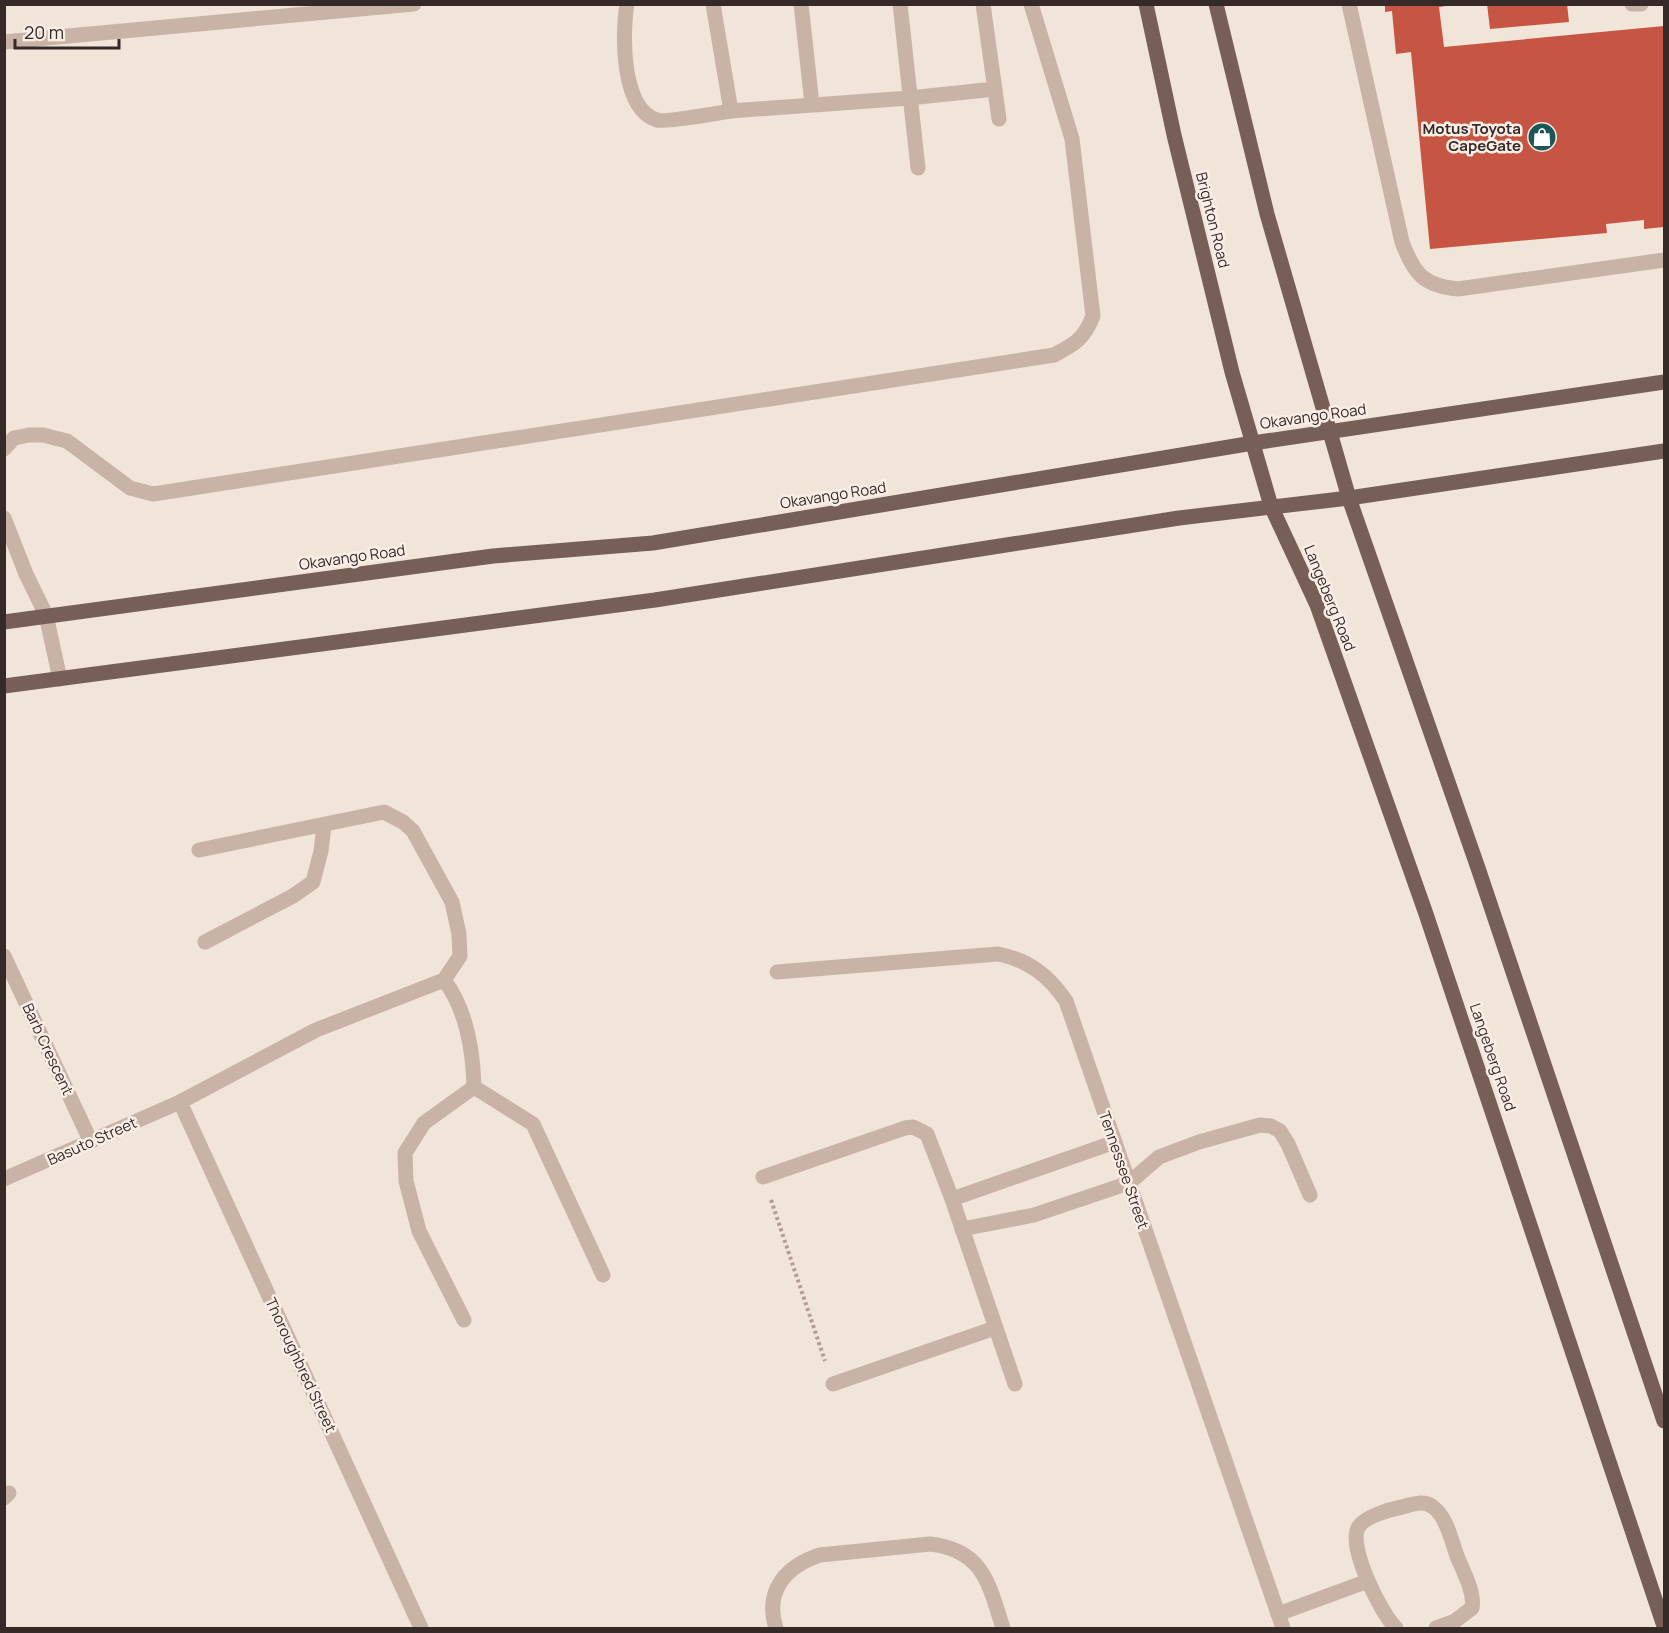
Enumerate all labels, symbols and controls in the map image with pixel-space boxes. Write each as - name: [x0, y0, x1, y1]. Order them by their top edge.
- scale bar: [15, 12, 118, 50]
- text: 20 m: [24, 20, 64, 44]
- place label: Motus Toyota CapeGate: [1423, 118, 1521, 156]
- shop icon: Motus Toyota CapeGate: [1526, 121, 1558, 153]
- street label: Brighton Road: [1191, 170, 1235, 270]
- street label: Okavango Road: [1259, 398, 1367, 434]
- street label: Okavango Road: [778, 476, 888, 514]
- street label: Okavango Road: [298, 539, 406, 575]
- street label: Langeberg Road: [1299, 542, 1361, 654]
- street label: Barb Crescent: [18, 1000, 78, 1098]
- street label: Langeberg Road: [1465, 1000, 1521, 1114]
- street label: Tennessee Street: [1094, 1108, 1154, 1232]
- street label: Basuto Street: [44, 1112, 140, 1170]
- street label: Thoroughbred Street: [261, 1294, 341, 1436]

